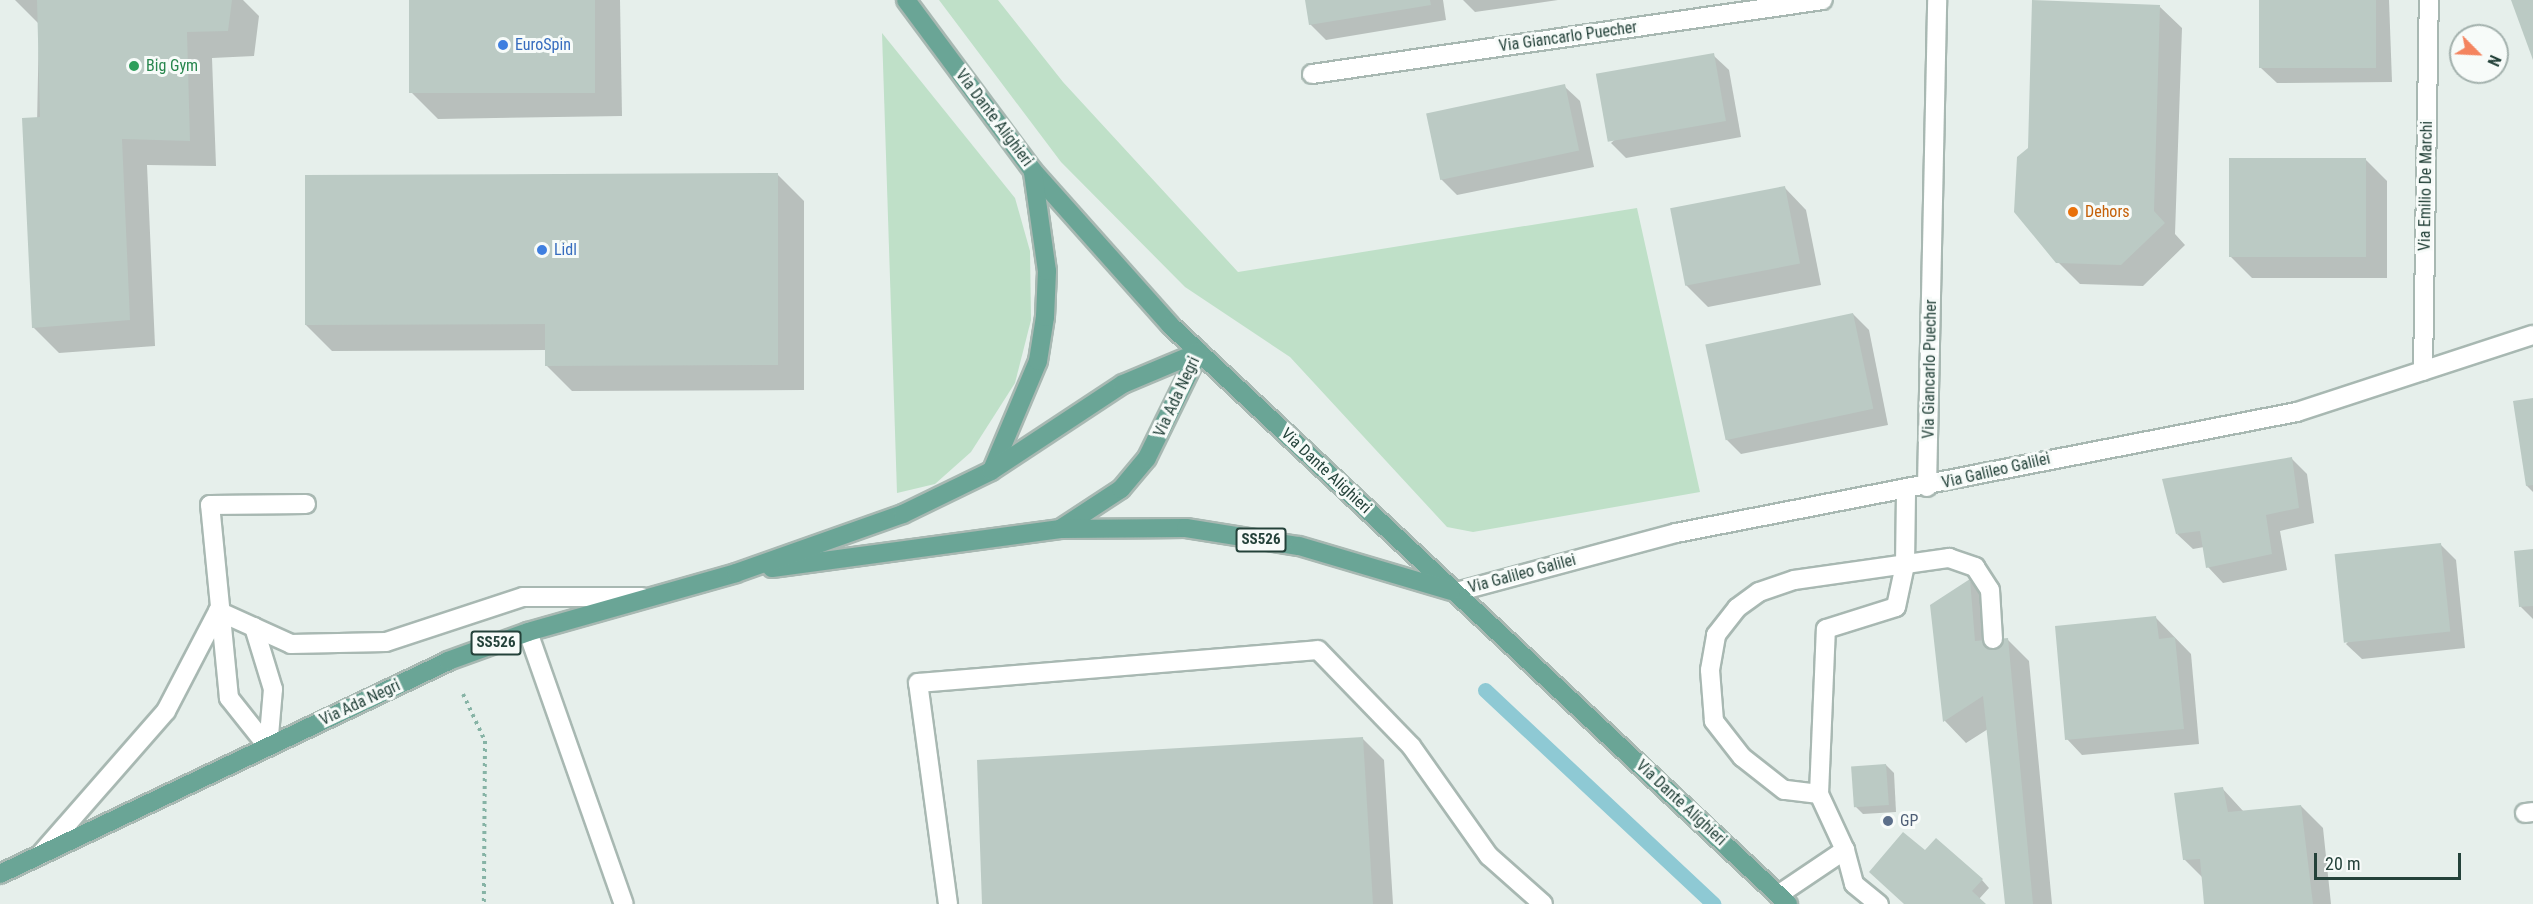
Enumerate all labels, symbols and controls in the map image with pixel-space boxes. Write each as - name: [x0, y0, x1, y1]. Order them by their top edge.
- street label: Via Giancarlo Puecher: [1498, 18, 1638, 56]
- north arrow: [2449, 24, 2509, 84]
- place label: EuroSpin: [515, 35, 571, 55]
- marker: EuroSpin: [496, 38, 510, 52]
- text: N: [2483, 52, 2505, 69]
- place label: Big Gym: [146, 56, 198, 76]
- marker: Big Gym: [127, 59, 141, 73]
- street label: Via Dante Alighieri: [951, 66, 1037, 170]
- street label: Via Emilio De Marchi: [2415, 121, 2437, 251]
- place label: Dehors: [2085, 202, 2130, 222]
- marker: Dehors: [2066, 205, 2080, 219]
- place label: Lidl: [554, 240, 577, 260]
- marker: Lidl: [535, 243, 549, 257]
- street label: Via Giancarlo Puecher: [1919, 299, 1941, 439]
- street label: Via Ada Negri: [1150, 354, 1204, 440]
- street label: Via Dante Alighieri: [1277, 424, 1375, 518]
- street label: Via Galileo Galilei: [1940, 449, 2052, 493]
- road number: SS526: [1236, 528, 1286, 552]
- street label: Via Galileo Galilei: [1466, 550, 1578, 598]
- road number: SS526: [470, 631, 522, 655]
- street label: Via Ada Negri: [317, 676, 403, 730]
- street label: Via Dante Alighieri: [1632, 756, 1730, 850]
- place label: GP: [1900, 811, 1918, 831]
- marker: GP: [1881, 814, 1895, 828]
- scale bar: [2317, 841, 2464, 879]
- text: 20 m: [2325, 853, 2360, 874]

